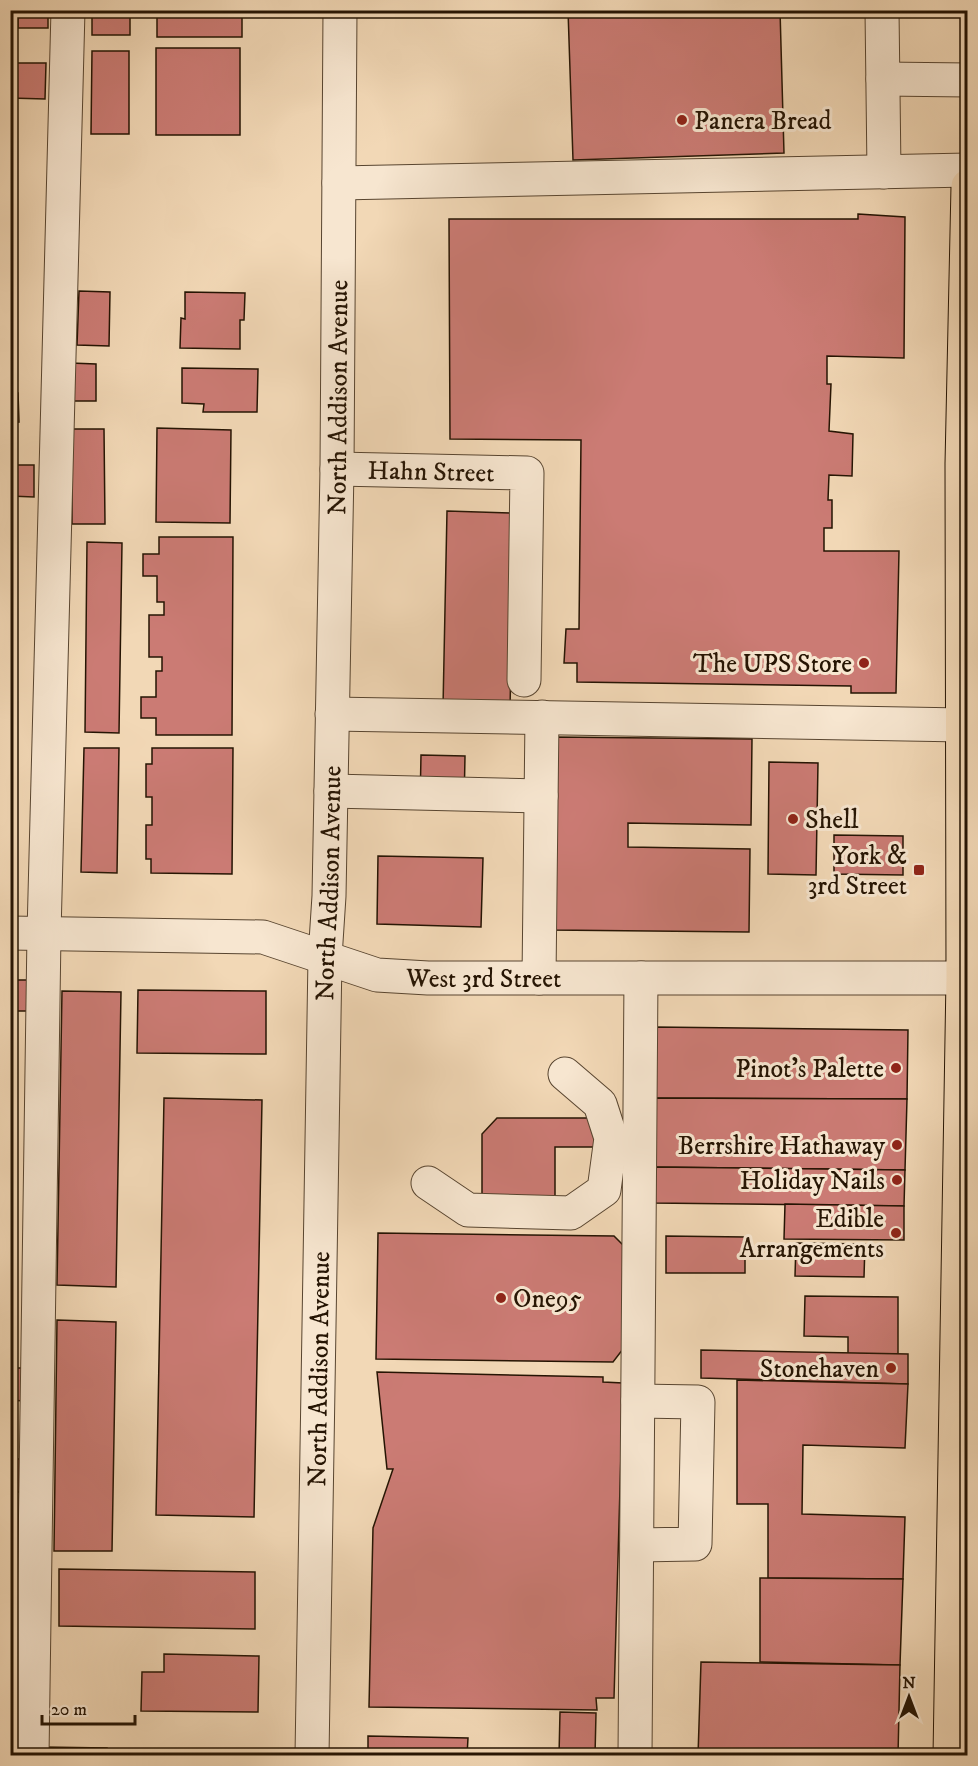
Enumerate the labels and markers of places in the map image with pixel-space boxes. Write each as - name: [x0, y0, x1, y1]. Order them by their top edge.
- place label: Panera Bread: [694, 105, 831, 138]
- marker: Panera Bread: [675, 113, 689, 127]
- place label: The UPS Store: [693, 648, 852, 681]
- marker: The UPS Store: [857, 656, 871, 670]
- place label: Shell: [805, 804, 859, 837]
- marker: Shell: [786, 812, 800, 826]
- place label: York & 3rd Street: [808, 840, 907, 903]
- marker: York & 3rd Street: [912, 863, 926, 877]
- place label: Pinot's Palette: [735, 1053, 884, 1086]
- marker: Pinot's Palette: [889, 1061, 903, 1075]
- place label: Berrshire Hathaway: [678, 1130, 886, 1163]
- marker: Berrshire Hathaway: [890, 1138, 904, 1152]
- place label: Holiday Nails: [740, 1165, 885, 1198]
- marker: Holiday Nails: [890, 1173, 904, 1187]
- place label: Edible Arrangements: [739, 1203, 884, 1266]
- marker: Edible Arrangements: [889, 1226, 903, 1240]
- place label: One95: [513, 1283, 582, 1316]
- marker: One95: [494, 1291, 508, 1305]
- place label: Stonehaven: [760, 1353, 879, 1386]
- marker: Stonehaven: [884, 1361, 898, 1375]

